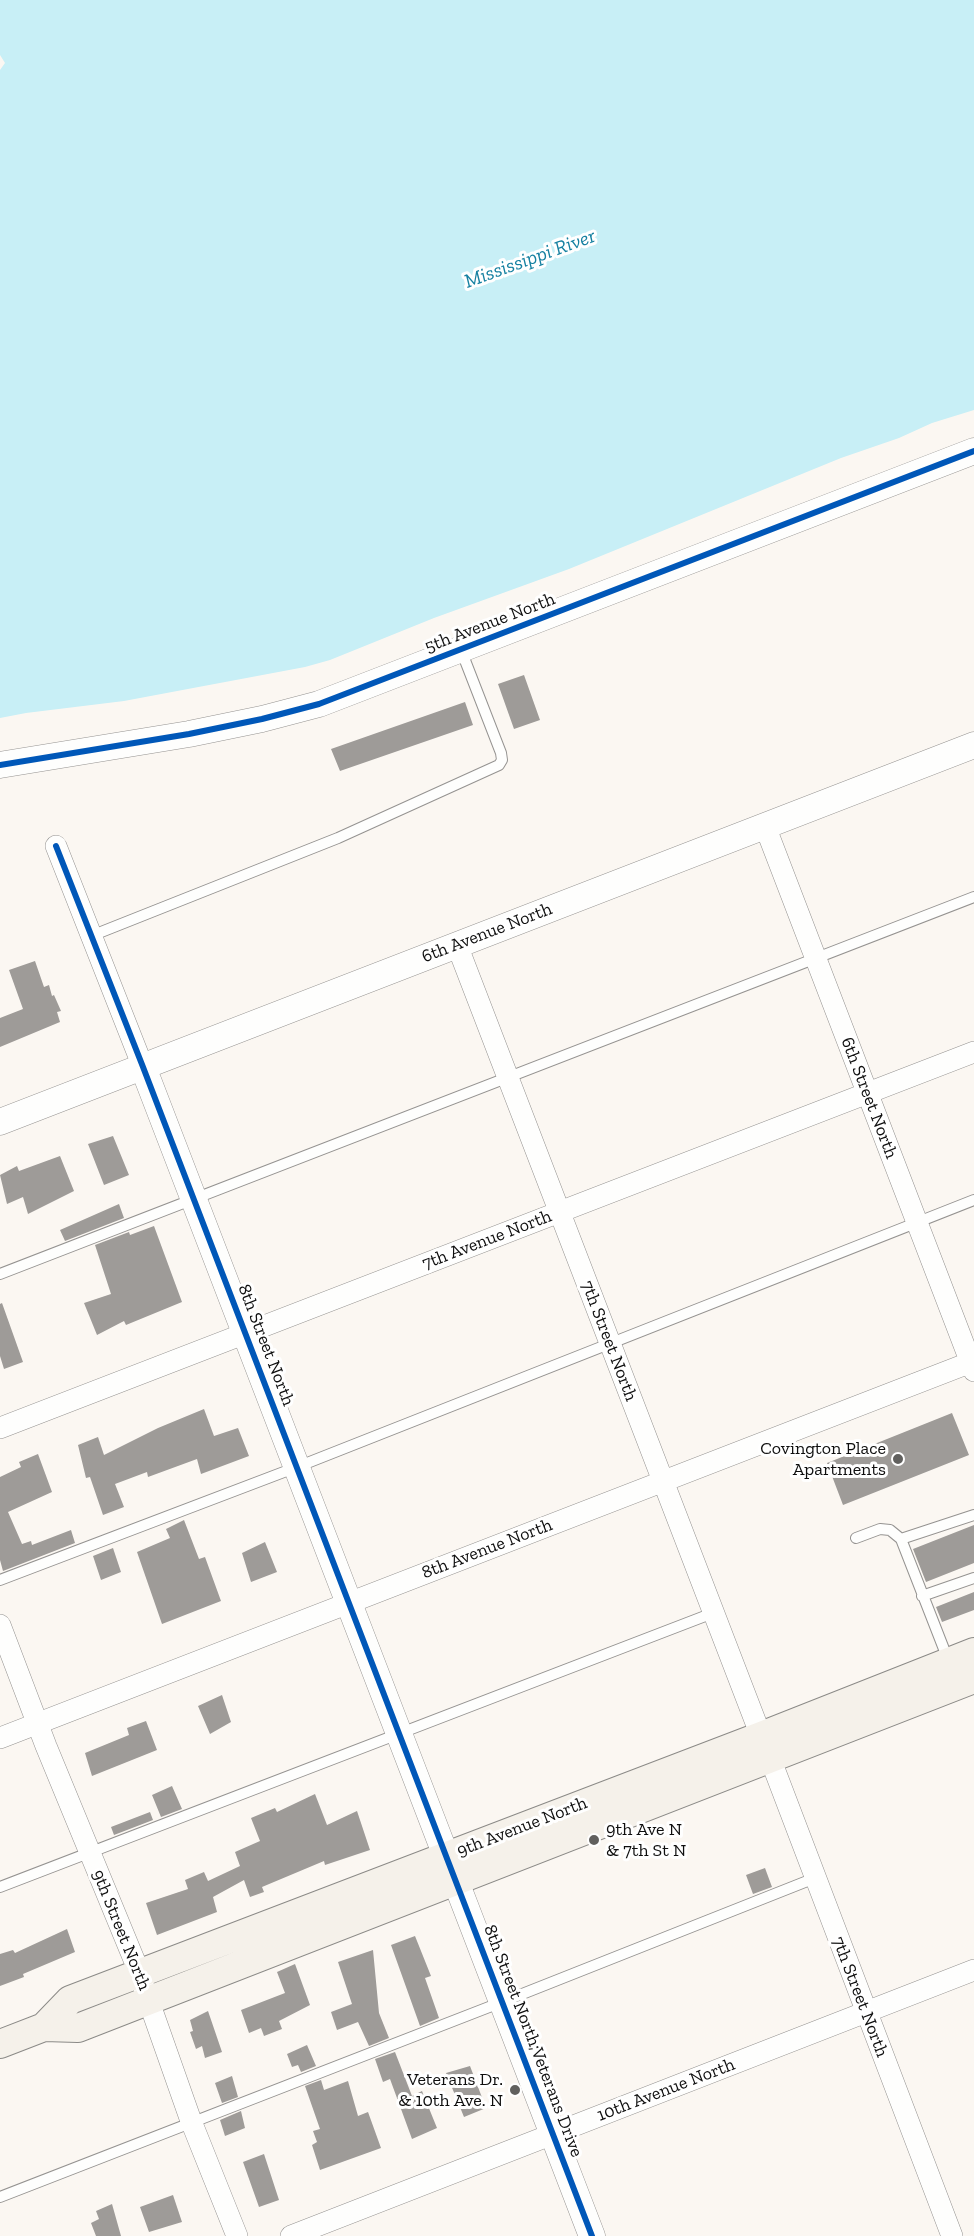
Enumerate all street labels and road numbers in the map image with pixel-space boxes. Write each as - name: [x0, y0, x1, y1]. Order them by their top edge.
- street label: 5th Avenue North: [422, 588, 558, 658]
- street label: 6th Avenue North: [419, 898, 555, 968]
- street label: 6th Street North: [836, 1034, 902, 1162]
- street label: 7th Avenue North: [419, 1205, 555, 1275]
- street label: 7th Street North: [576, 1278, 642, 1404]
- street label: 8th Street North: [233, 1281, 299, 1409]
- street label: 8th Avenue North: [419, 1514, 555, 1584]
- street label: 9th Avenue North: [454, 1792, 590, 1862]
- street label: 9th Street North: [87, 1866, 155, 1994]
- street label: 8th Street North;Veterans Drive: [479, 1922, 587, 2160]
- street label: 7th Street North: [827, 1934, 893, 2060]
- street label: 10th Avenue North: [594, 2054, 738, 2126]

